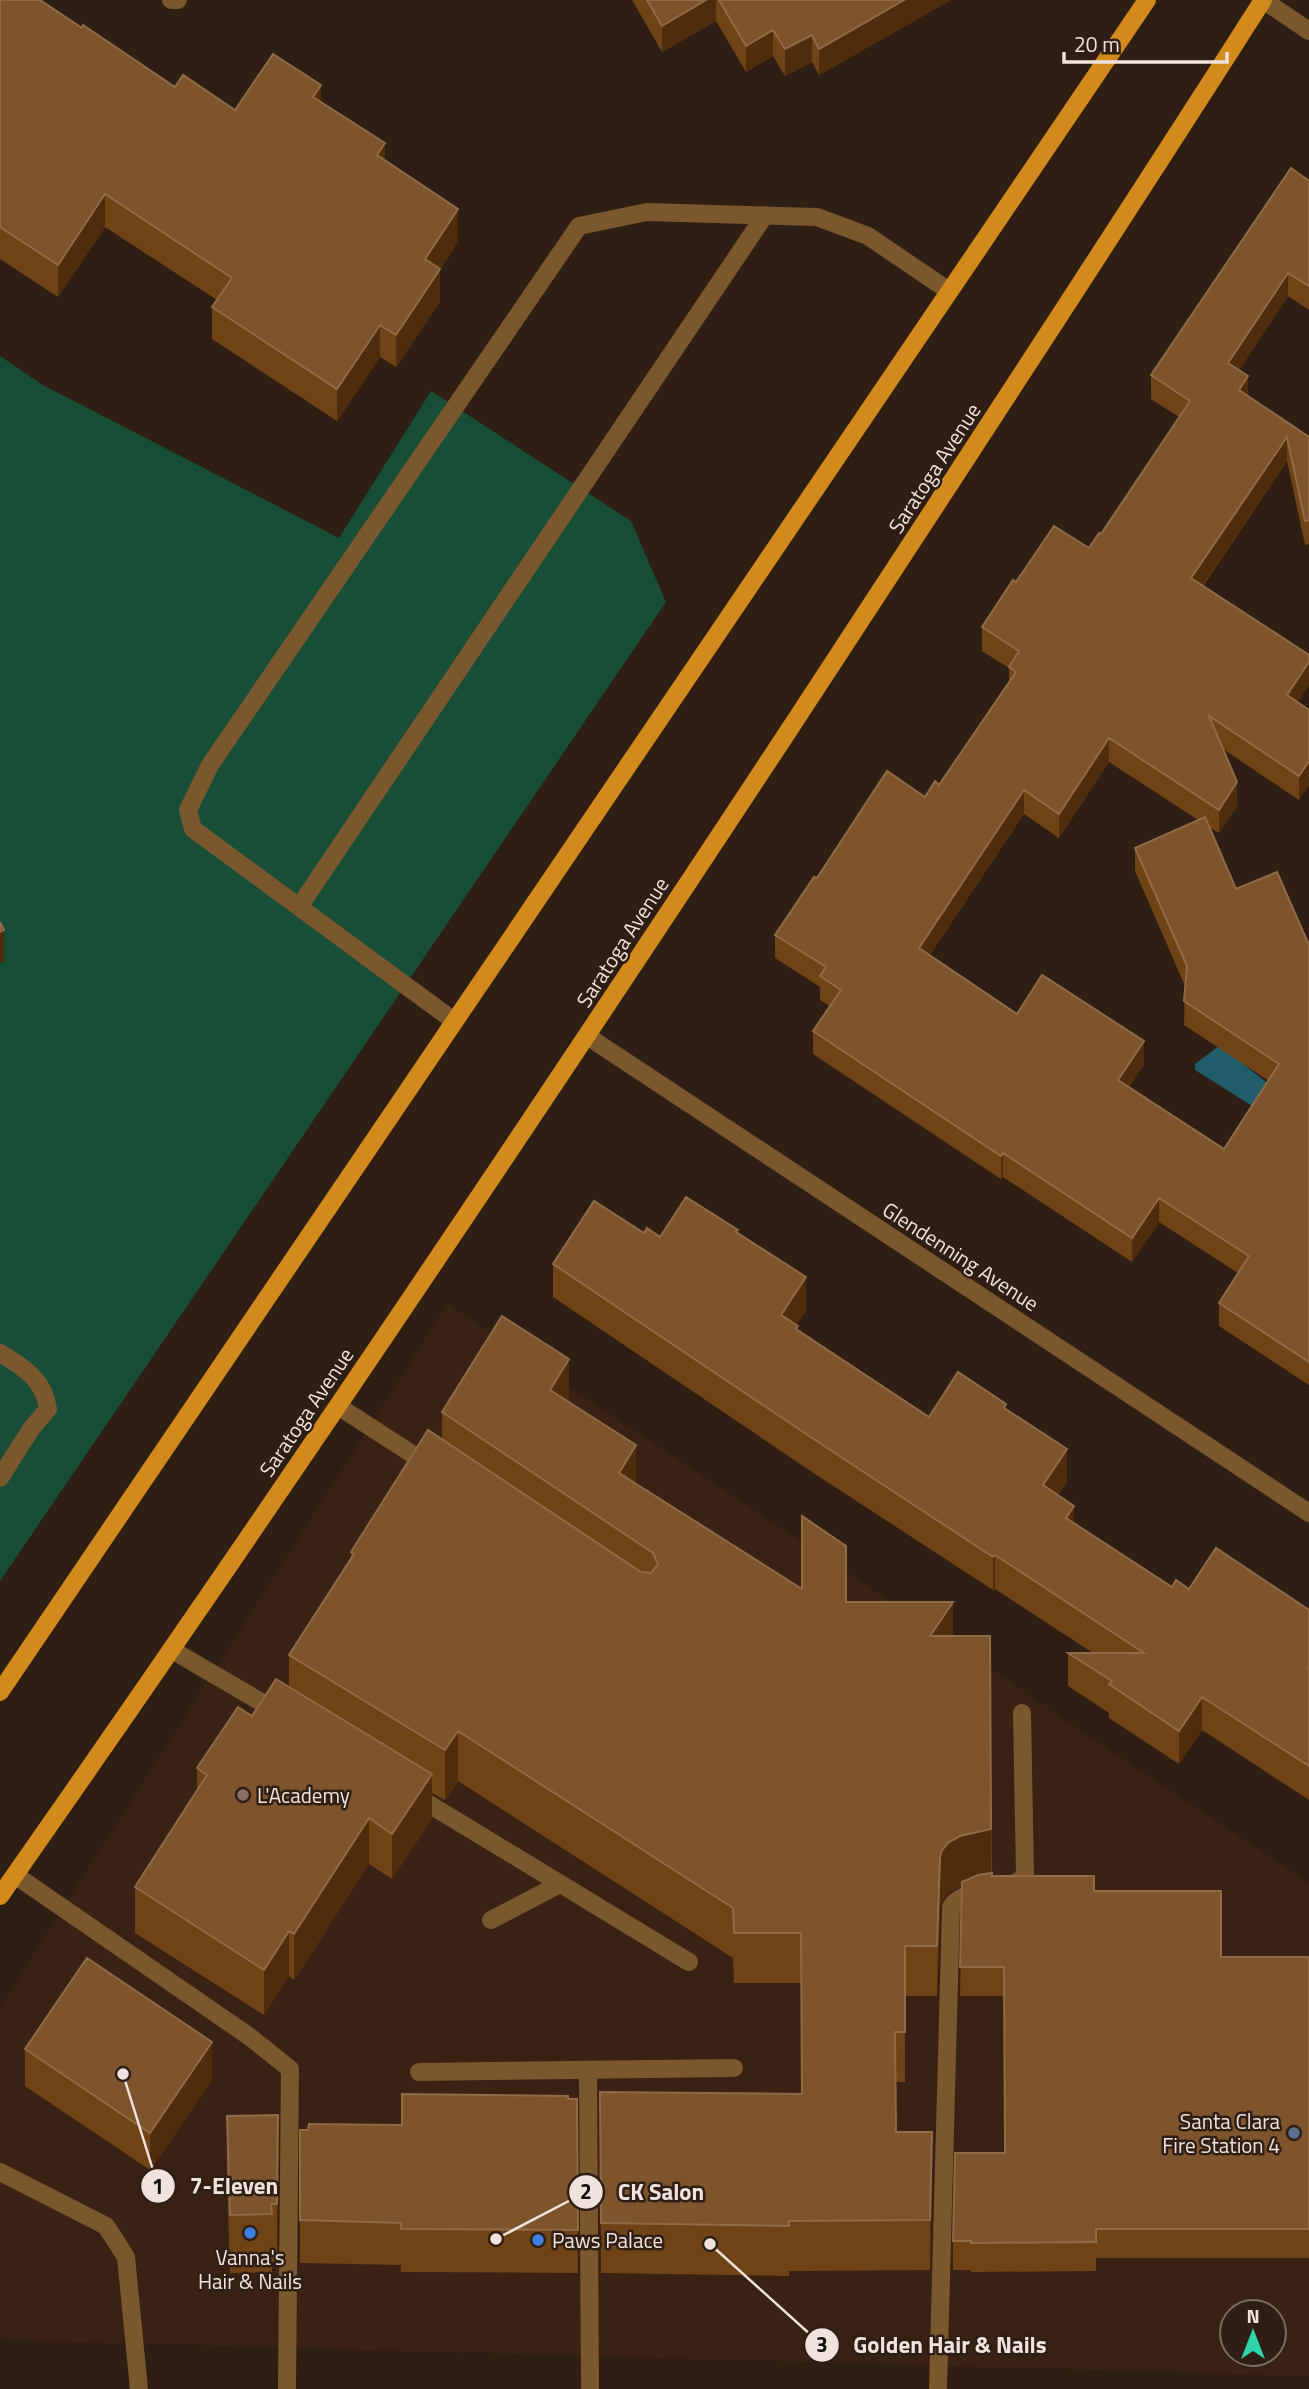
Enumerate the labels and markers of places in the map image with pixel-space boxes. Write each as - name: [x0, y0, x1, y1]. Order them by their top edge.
- place label: L'Academy: [257, 1779, 350, 1811]
- marker: L'Academy: [235, 1787, 251, 1803]
- place label: Santa Clara Fire Station 4: [1162, 2105, 1280, 2161]
- marker: Santa Clara Fire Station 4: [1286, 2125, 1302, 2141]
- callout: 7-Eleven: [141, 2164, 292, 2208]
- callout: CK Salon: [568, 2170, 718, 2214]
- place label: Paws Palace: [552, 2224, 663, 2256]
- marker: Vanna's Hair & Nails: [242, 2225, 258, 2241]
- marker: Paws Palace: [530, 2232, 546, 2248]
- place label: Vanna's Hair & Nails: [198, 2241, 302, 2297]
- callout: Golden Hair & Nails: [804, 2323, 1061, 2367]

